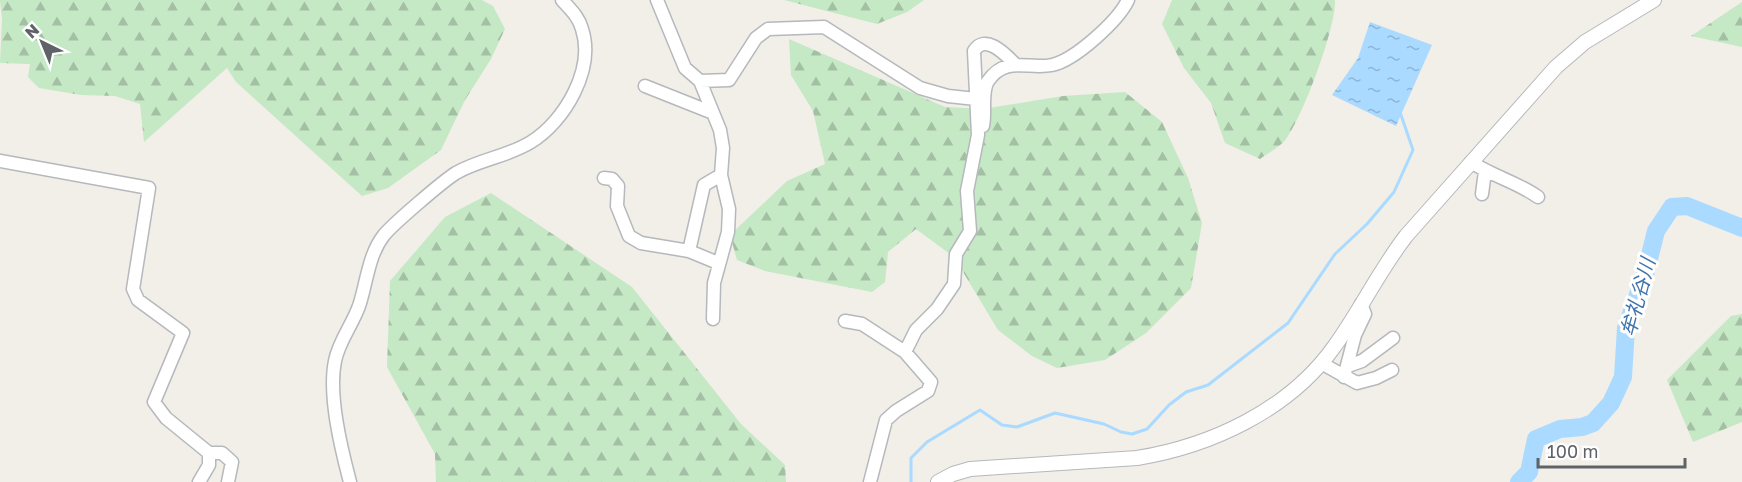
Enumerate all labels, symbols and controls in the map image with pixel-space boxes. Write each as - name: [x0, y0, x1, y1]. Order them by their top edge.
- north arrow: [12, 12, 72, 72]
- text: N: [20, 20, 43, 42]
- water label: 牟礼谷川: [1615, 253, 1659, 339]
- scale bar: [1538, 431, 1685, 469]
- text: 100 m: [1547, 440, 1598, 462]

